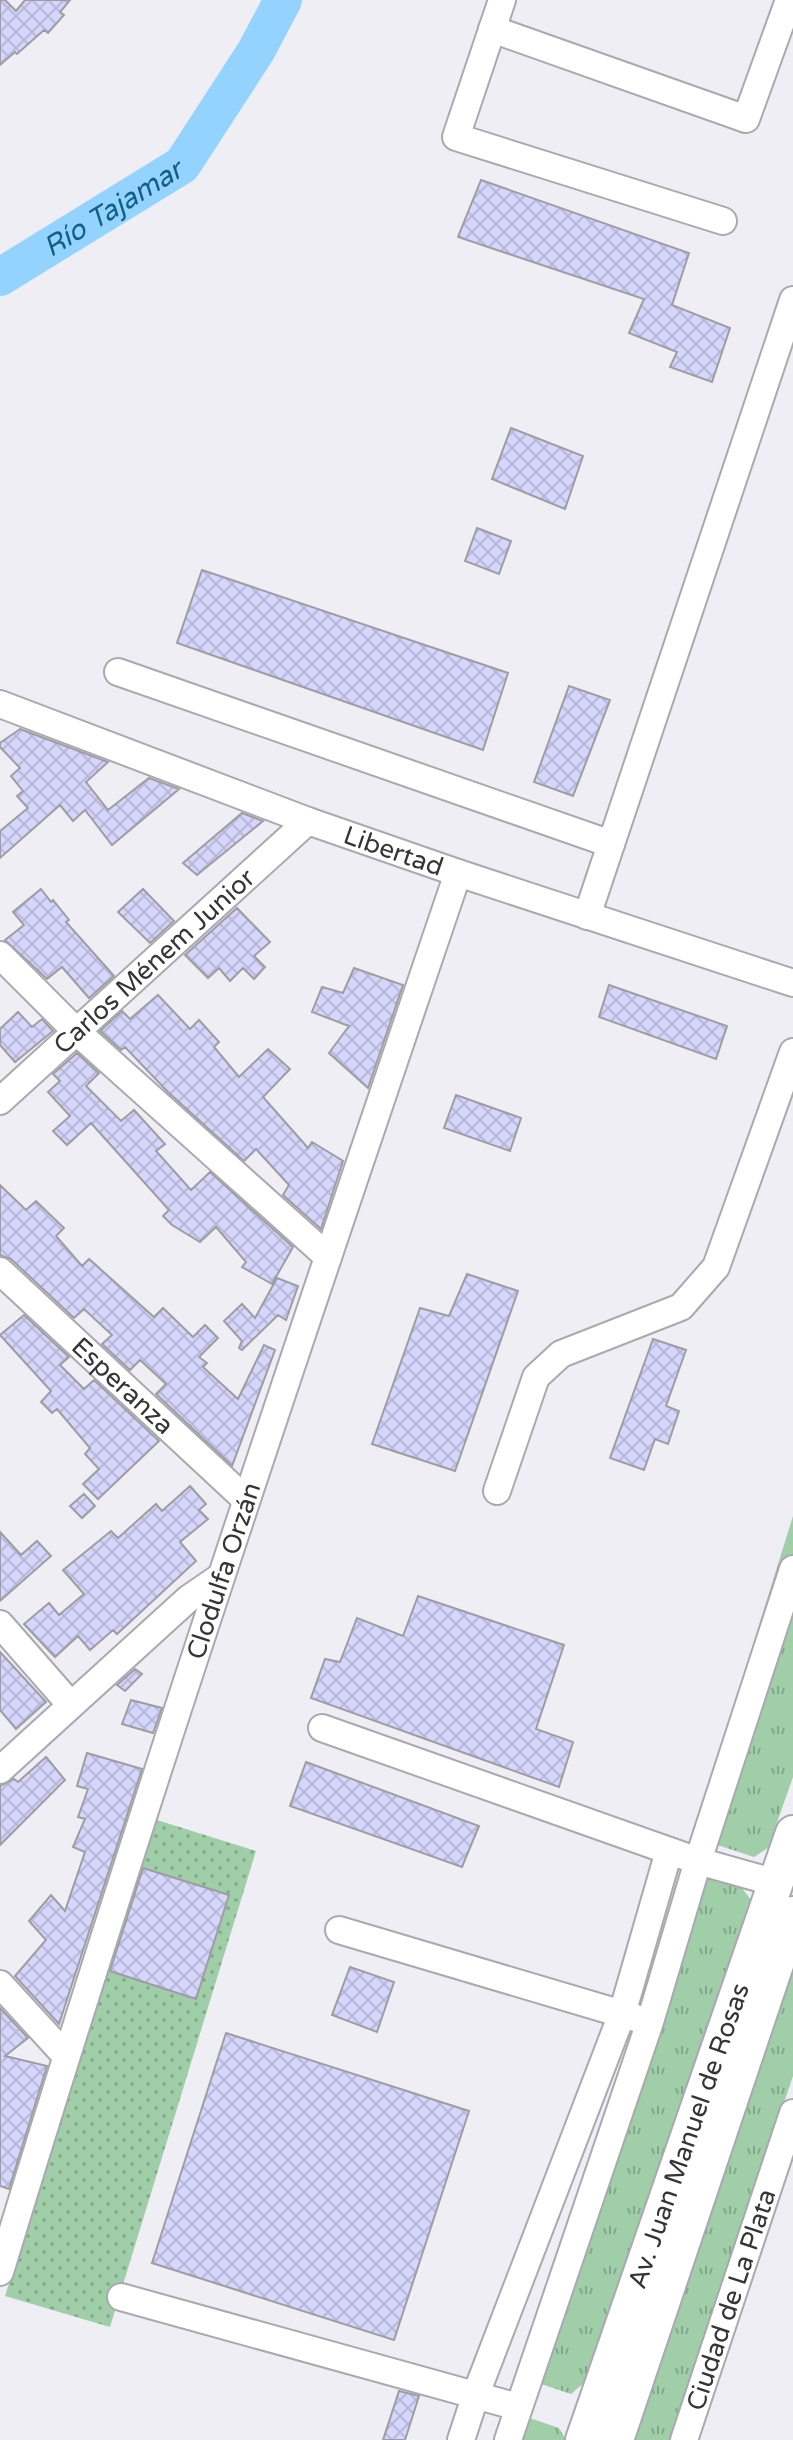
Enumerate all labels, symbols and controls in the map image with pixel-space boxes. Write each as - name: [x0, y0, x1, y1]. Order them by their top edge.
- water label: Río Tajamar: [37, 151, 191, 264]
- street label: Libertad: [339, 820, 447, 883]
- street label: Carlos Ménem Junior: [47, 862, 261, 1061]
- street label: Esperanza: [65, 1331, 180, 1441]
- street label: Clodulfa Orzán: [180, 1479, 267, 1663]
- street label: Av. Juan Manuel de Rosas: [622, 1979, 756, 2293]
- street label: Ciudad de La Plata: [680, 2185, 783, 2414]

